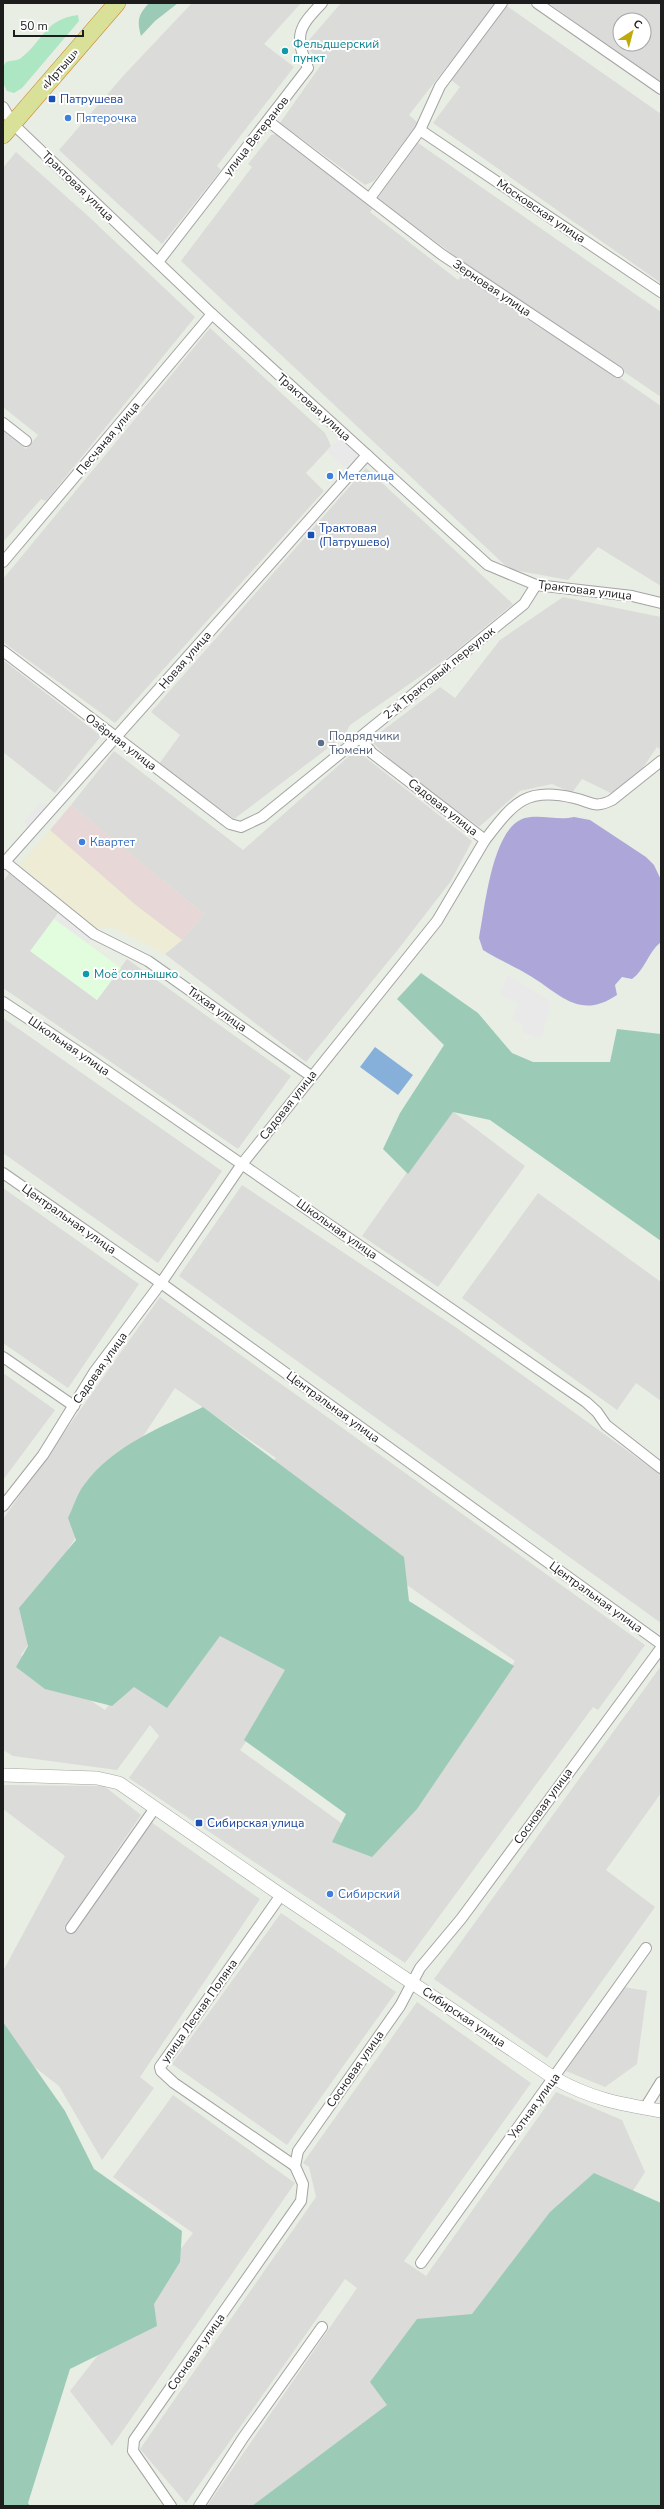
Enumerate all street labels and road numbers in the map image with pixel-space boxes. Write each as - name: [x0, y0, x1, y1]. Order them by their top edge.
- street label: «Иртыш»: [37, 45, 83, 93]
- street label: улица Ветеранов: [220, 93, 292, 179]
- street label: Трактовая улица: [39, 147, 117, 225]
- street label: Московская улица: [493, 175, 589, 247]
- street label: Зерновая улица: [450, 256, 534, 320]
- street label: Трактовая улица: [274, 369, 354, 445]
- street label: Песчаная улица: [73, 398, 143, 478]
- street label: Трактовая улица: [537, 576, 633, 604]
- street label: 2-й Трактовый переулок: [380, 623, 499, 723]
- street label: Новая улица: [155, 628, 215, 692]
- street label: Озёрная улица: [82, 710, 160, 774]
- street label: Садовая улица: [405, 775, 481, 839]
- street label: Тихая улица: [184, 983, 250, 1035]
- street label: Школьная улица: [25, 1013, 113, 1079]
- street label: Садовая улица: [256, 1067, 320, 1143]
- street label: Центральная улица: [19, 1180, 119, 1258]
- street label: Школьная улица: [293, 1195, 381, 1263]
- street label: Садовая улица: [69, 1329, 131, 1407]
- street label: Центральная улица: [283, 1368, 383, 1446]
- street label: Центральная улица: [546, 1558, 646, 1636]
- street label: Сосновая улица: [510, 1765, 576, 1847]
- street label: улица Лесная Поляна: [157, 1956, 241, 2066]
- street label: Сибирская улица: [419, 1983, 509, 2051]
- street label: Сосновая улица: [323, 2027, 387, 2111]
- street label: Уютная улица: [504, 2070, 563, 2143]
- street label: Сосновая улица: [164, 2310, 228, 2394]

